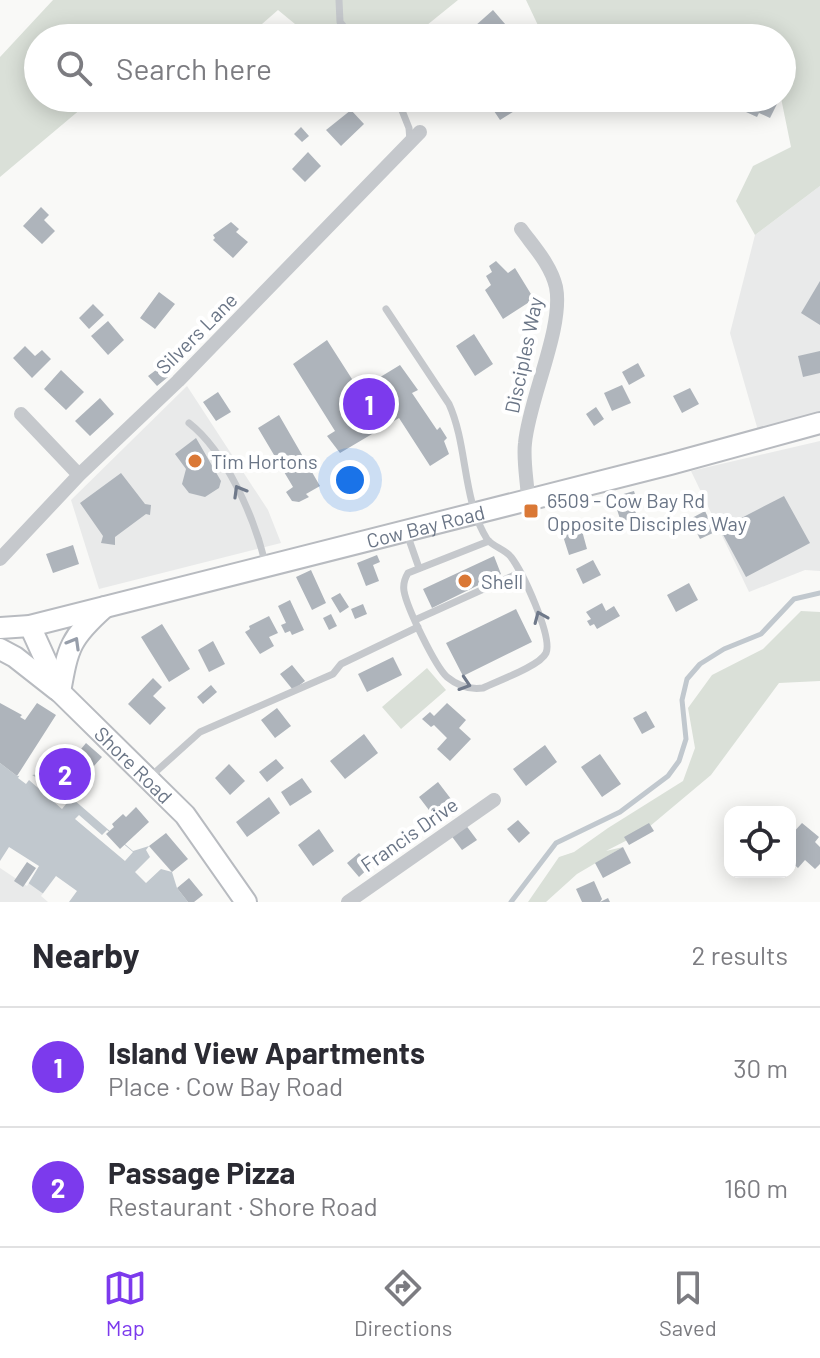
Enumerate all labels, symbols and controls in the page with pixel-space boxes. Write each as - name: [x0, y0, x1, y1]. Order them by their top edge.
- search box: [24, 24, 796, 112]
- icon: search: [52, 46, 96, 90]
- text: Search here: [116, 50, 272, 86]
- street label: Silvers Lane: [150, 287, 242, 379]
- street label: Disciples Way: [499, 295, 547, 415]
- pin: 1: [343, 374, 395, 434]
- place label: Tim Hortons: [211, 449, 318, 473]
- marker: Tim Hortons: [186, 452, 204, 470]
- your location: [330, 460, 370, 500]
- one-way arrow: [233, 486, 249, 500]
- place label: 6509 - Cow Bay Rd Opposite Disciples Way: [547, 488, 747, 535]
- street label: Cow Bay Road: [364, 499, 487, 552]
- marker: 6509 - Cow Bay Rd Opposite Disciples Way: [522, 502, 540, 520]
- place label: Shell: [481, 569, 523, 593]
- marker: Shell: [456, 572, 474, 590]
- one-way arrow: [533, 611, 549, 625]
- one-way arrow: [64, 637, 79, 651]
- one-way arrow: [457, 675, 471, 691]
- street label: Shore Road: [90, 721, 178, 808]
- pin: 2: [39, 744, 91, 804]
- street label: Francis Drive: [356, 792, 462, 876]
- map controls: [724, 806, 796, 878]
- button: locate: [724, 806, 796, 878]
- text: Nearby: [32, 934, 140, 975]
- text: 2 results: [692, 939, 788, 970]
- text: Island View Apartments: [108, 1034, 425, 1070]
- text: 1: [53, 1052, 63, 1083]
- text: 30 m: [733, 1052, 788, 1083]
- text: Place · Cow Bay Road: [108, 1070, 343, 1101]
- text: Passage Pizza: [108, 1154, 295, 1190]
- text: 2: [51, 1172, 65, 1203]
- text: 160 m: [724, 1172, 788, 1203]
- text: Restaurant · Shore Road: [108, 1190, 378, 1221]
- tab: Map: [103, 1266, 147, 1340]
- tab: Directions: [354, 1266, 452, 1340]
- tab: Saved: [659, 1266, 717, 1340]

